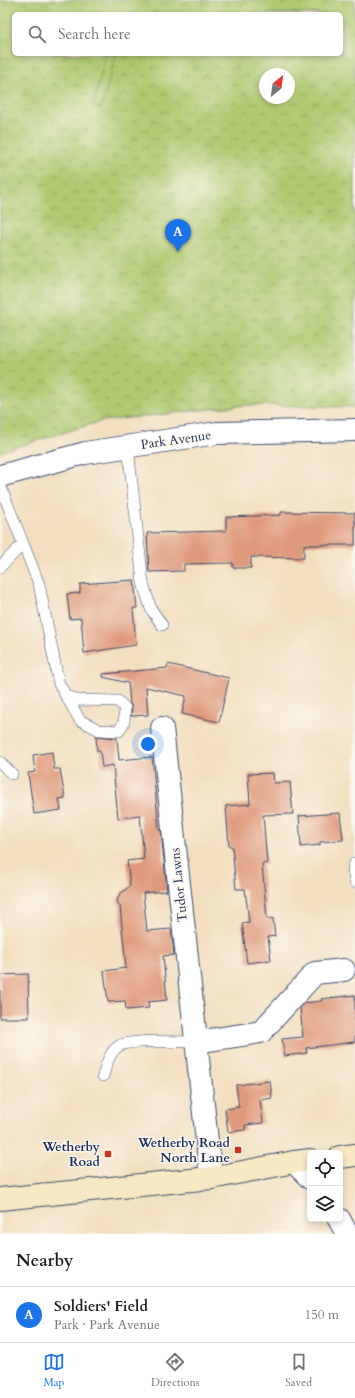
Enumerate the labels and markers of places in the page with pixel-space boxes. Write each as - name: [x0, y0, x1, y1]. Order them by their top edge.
- pin: A: [165, 219, 191, 252]
- place label: Wetherby Road North Lane: [137, 1134, 231, 1167]
- place label: Wetherby Road: [41, 1138, 101, 1171]
- marker: Wetherby Road North Lane: [233, 1145, 243, 1155]
- marker: Wetherby Road: [103, 1149, 113, 1159]

